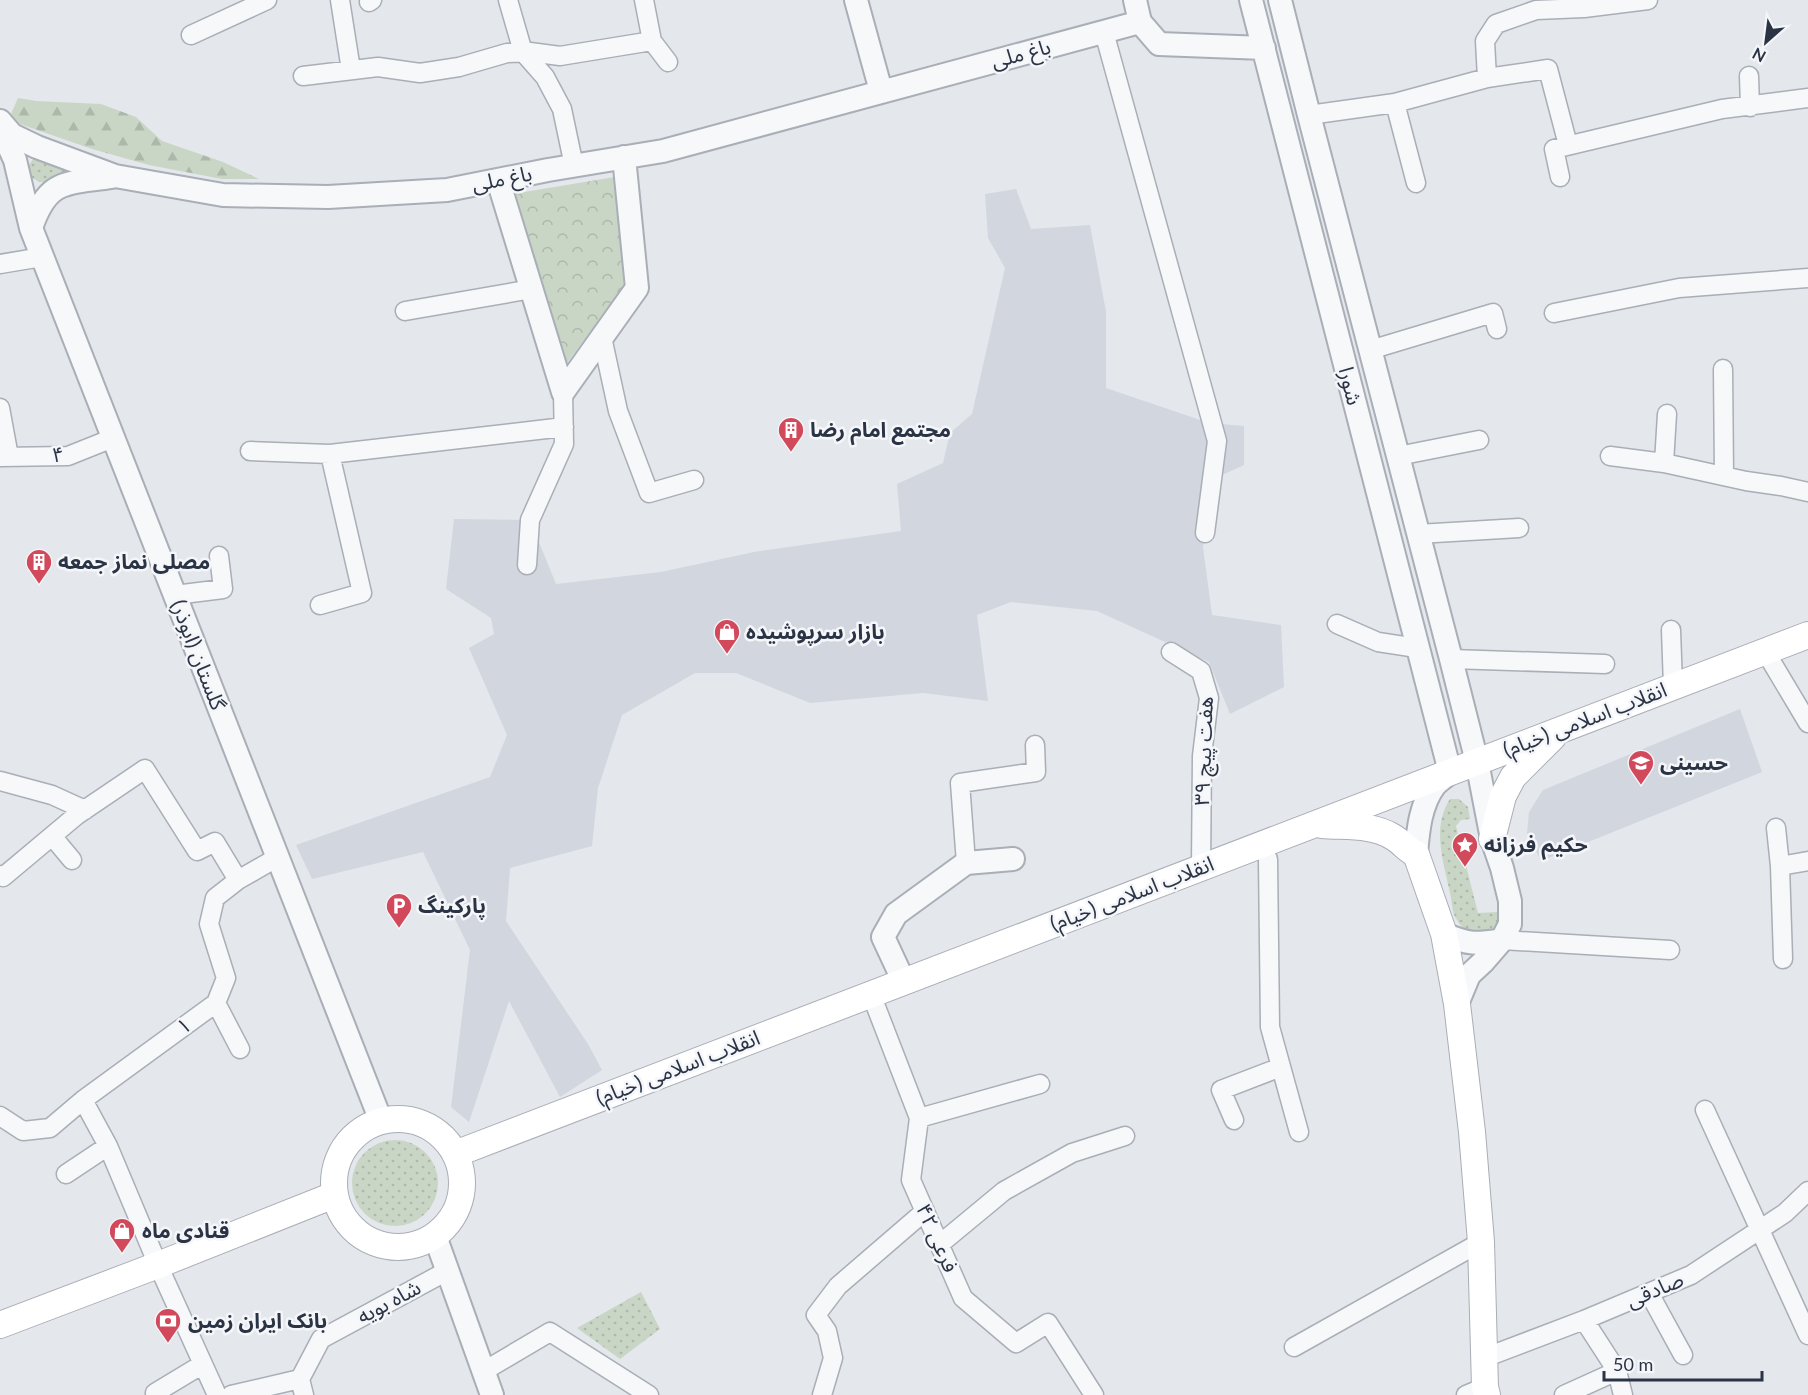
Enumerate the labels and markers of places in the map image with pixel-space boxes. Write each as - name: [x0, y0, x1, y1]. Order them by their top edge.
- building icon: مجتمع امام رضا: [776, 415, 806, 453]
- place label: مجتمع امام رضا: [810, 416, 951, 446]
- building icon: مصلی نماز جمعه: [24, 547, 54, 585]
- place label: مصلی نماز جمعه: [58, 548, 210, 574]
- shop icon: بازار سرپوشیده: [712, 617, 742, 655]
- place label: بازار سرپوشیده: [746, 618, 885, 646]
- school or university icon: حسینی: [1626, 748, 1656, 786]
- place label: حسینی: [1660, 749, 1728, 775]
- place icon: حکیم فرزانه: [1450, 830, 1480, 868]
- place label: حکیم فرزانه: [1484, 831, 1588, 860]
- parking icon: پارکینگ: [384, 891, 414, 929]
- place label: پارکینگ: [418, 892, 486, 920]
- shop icon: قنادی ماه: [107, 1216, 137, 1254]
- place label: قنادی ماه: [142, 1217, 229, 1243]
- bank icon: بانک ایران زمین: [153, 1306, 183, 1344]
- place label: بانک ایران زمین: [188, 1307, 327, 1333]

